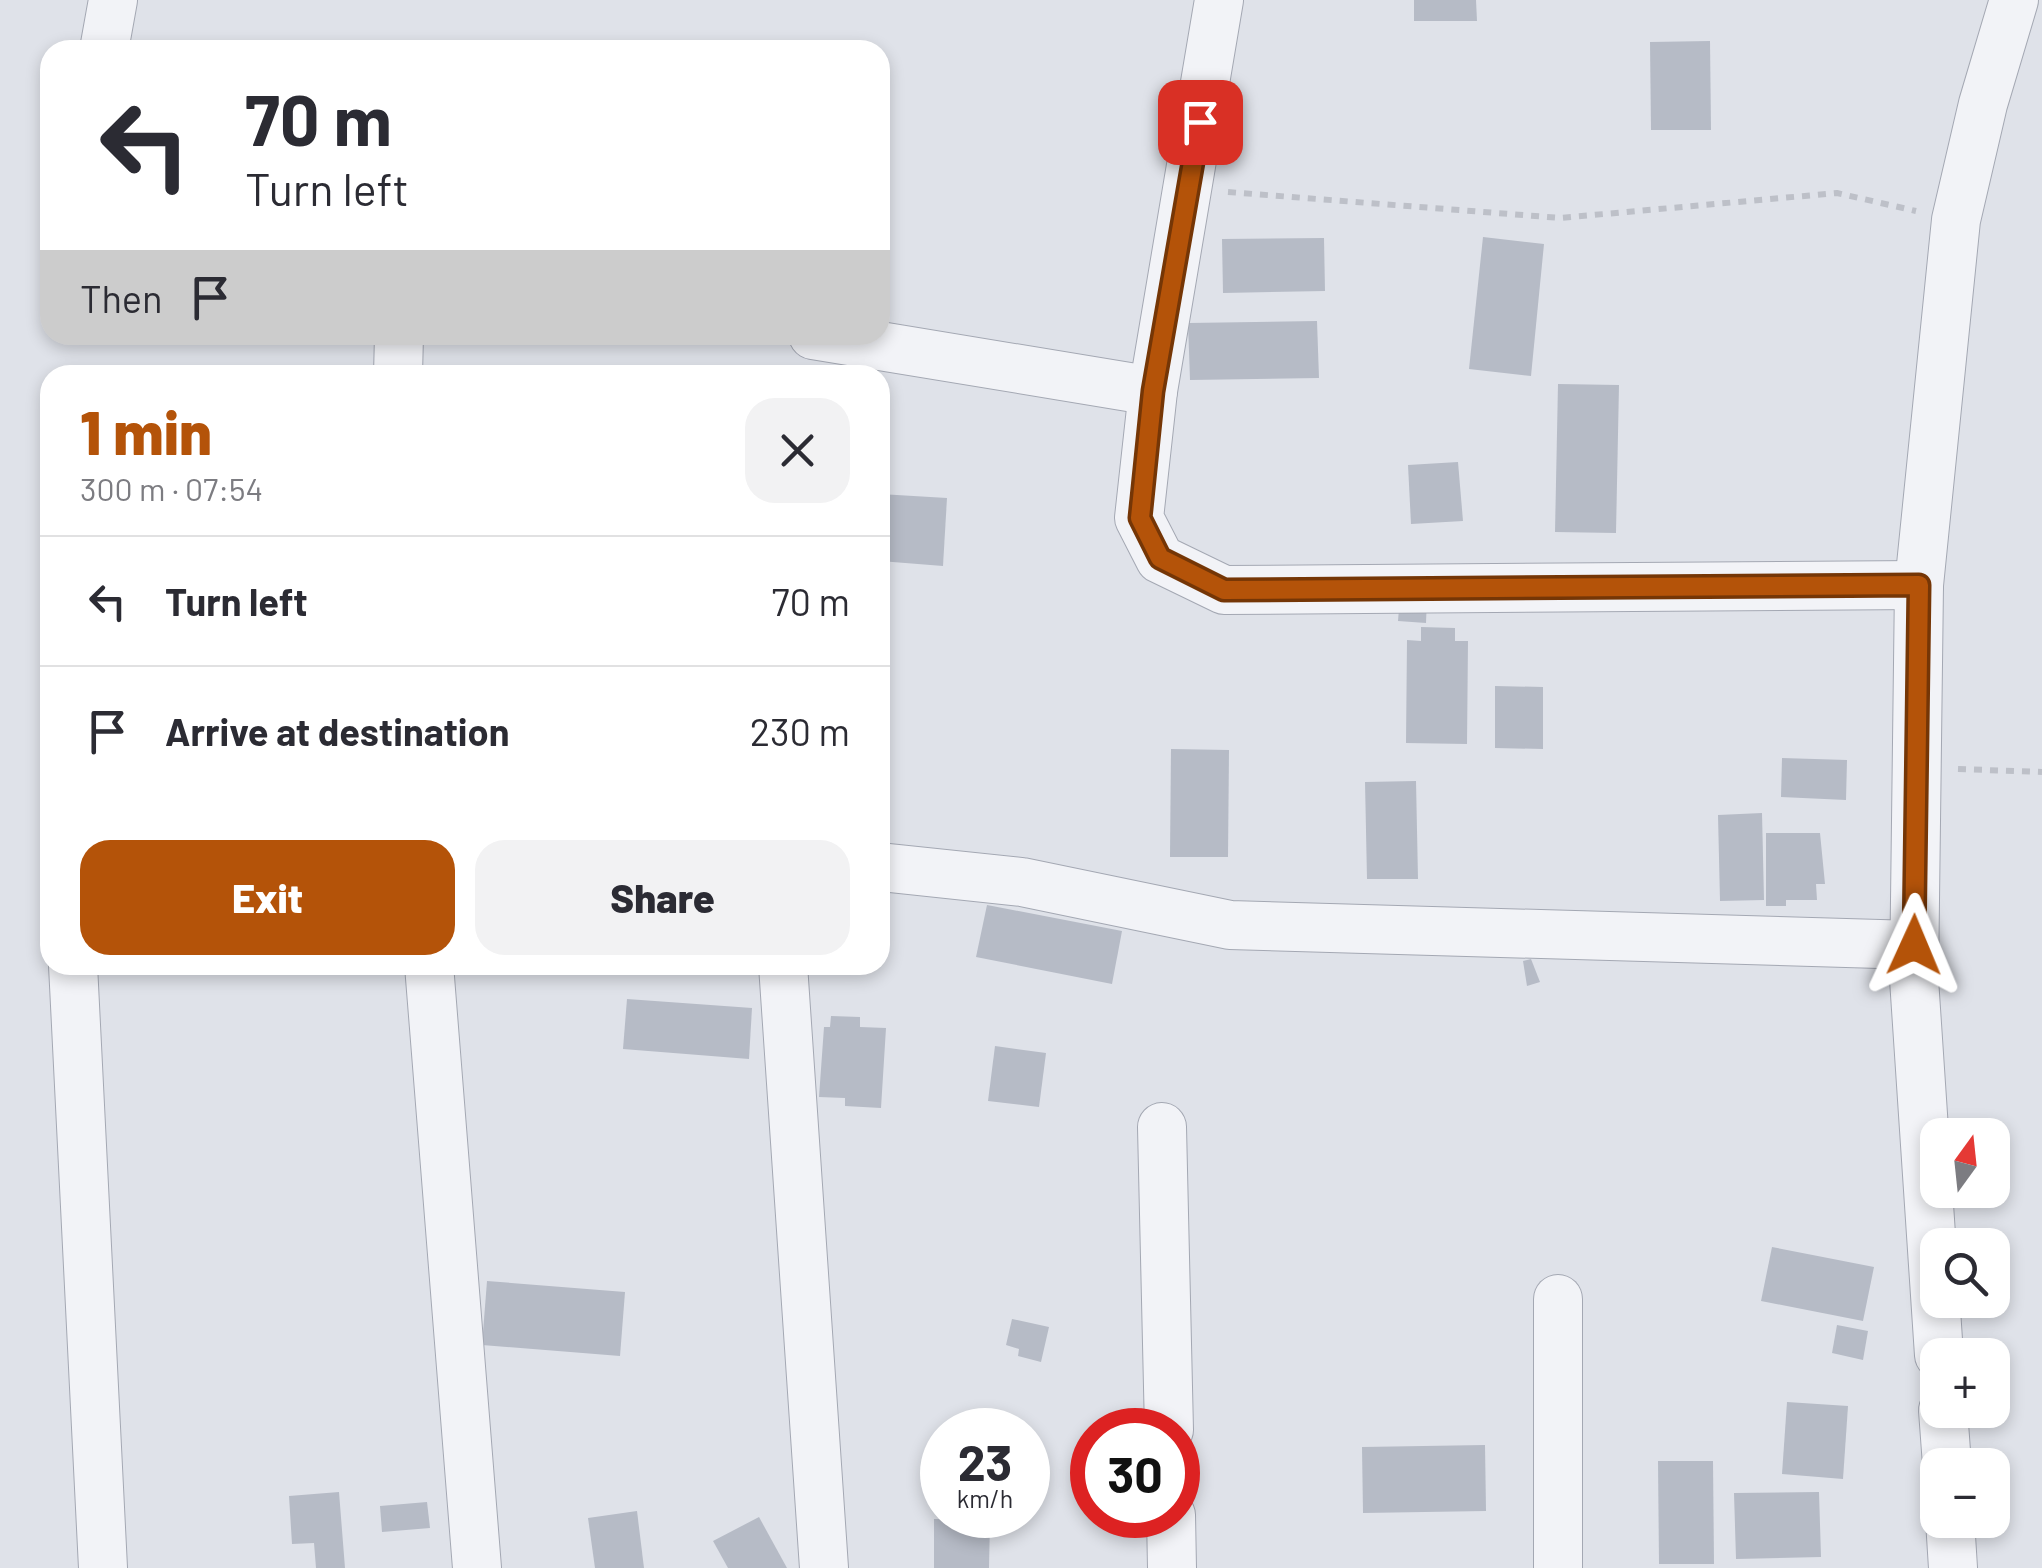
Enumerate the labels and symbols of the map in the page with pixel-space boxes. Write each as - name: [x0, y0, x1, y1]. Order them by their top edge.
- pin: [1158, 80, 1243, 165]
- position arrow: [1862, 893, 1966, 997]
- north arrow: [1920, 1118, 2010, 1208]
- speed limit sign: 30: [1070, 1408, 1200, 1538]

